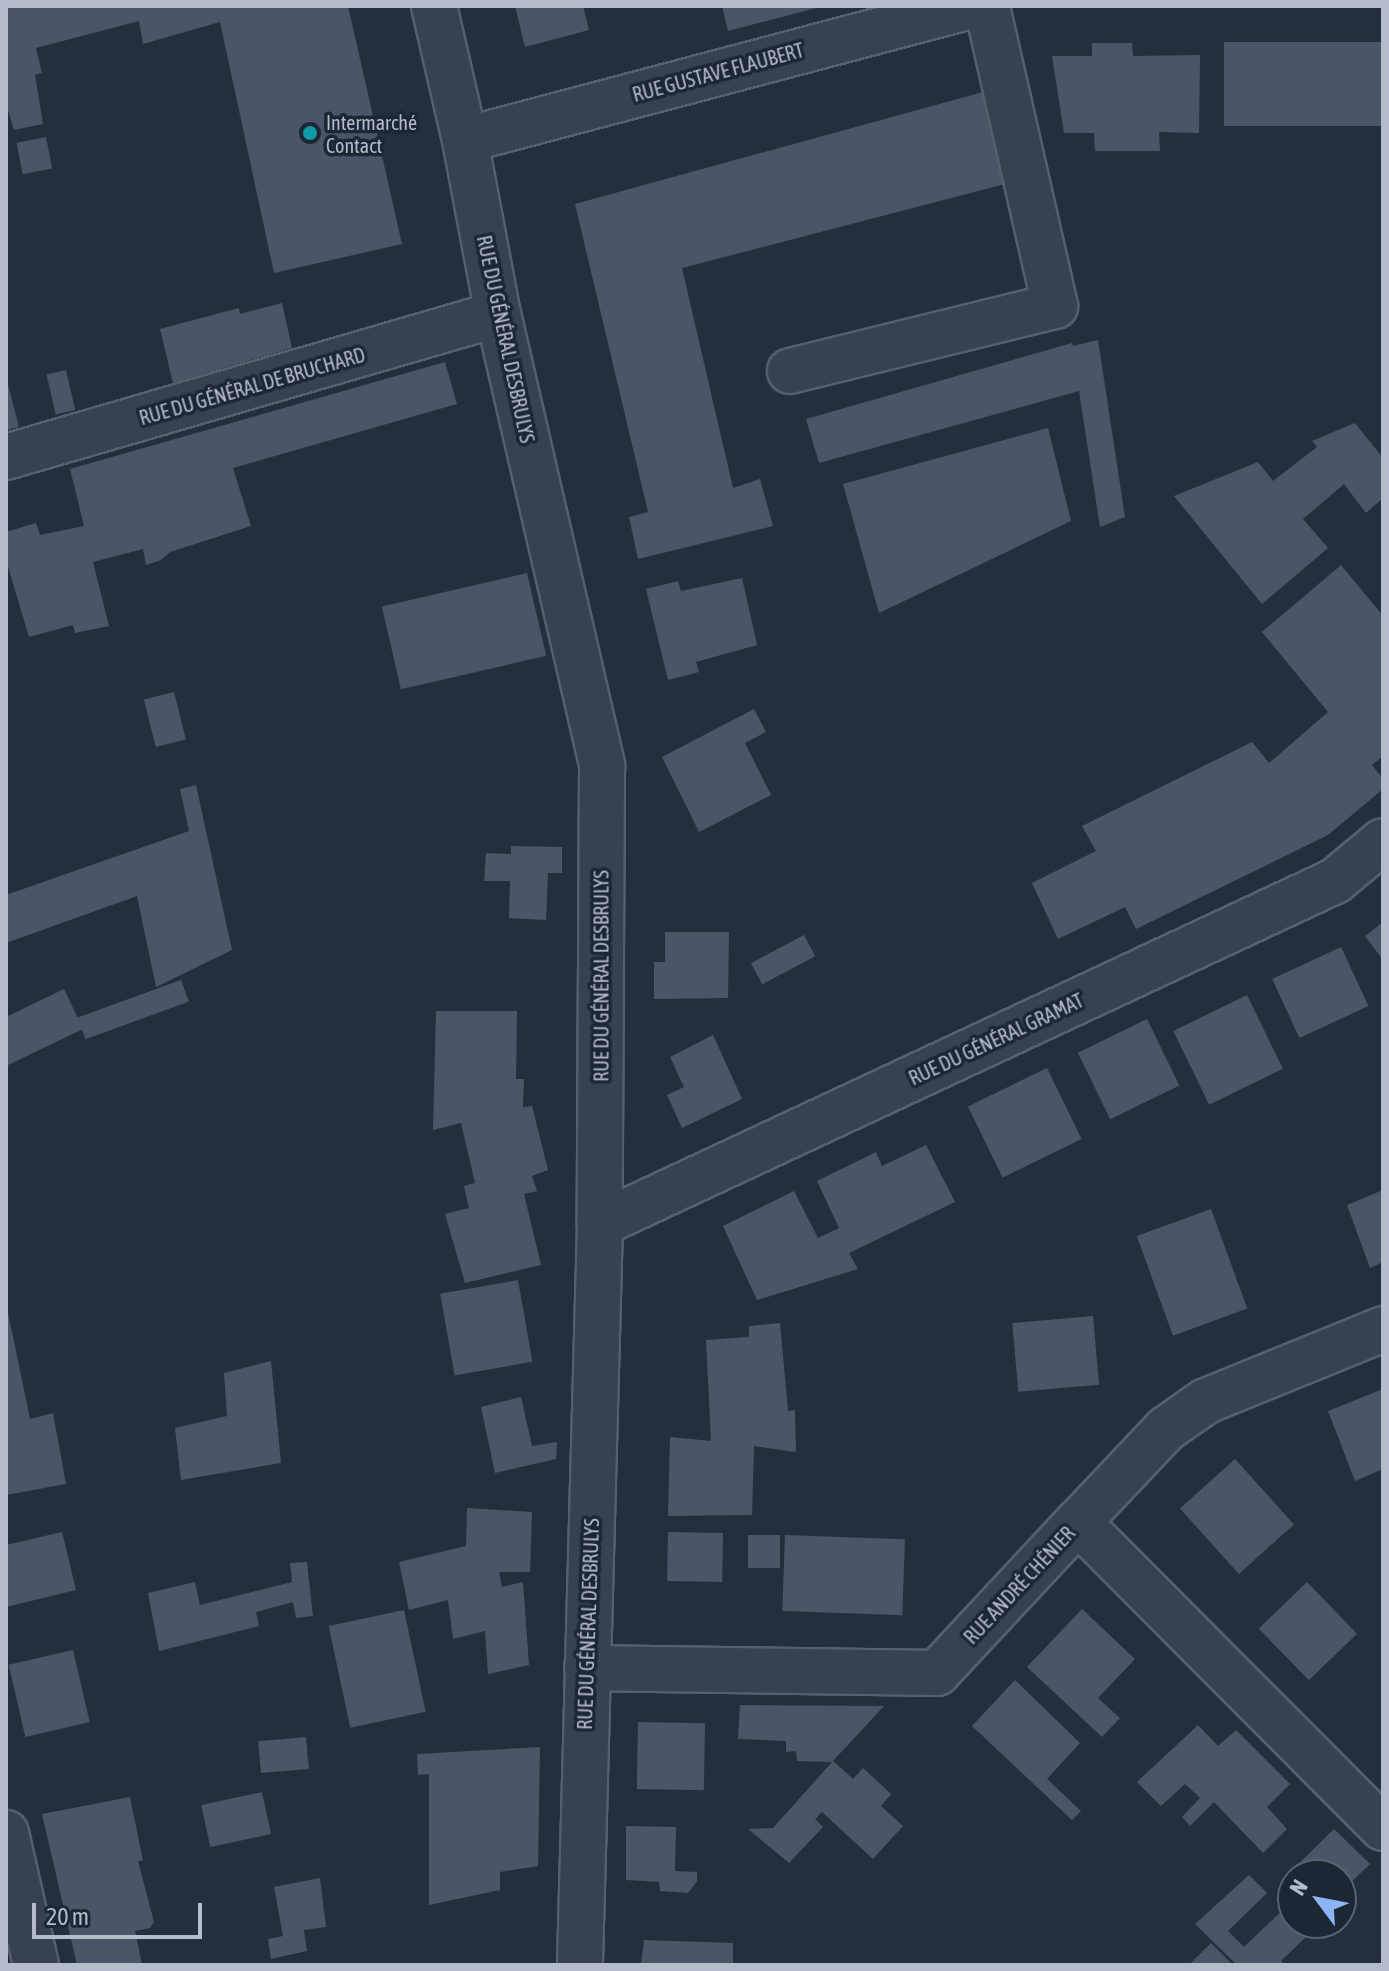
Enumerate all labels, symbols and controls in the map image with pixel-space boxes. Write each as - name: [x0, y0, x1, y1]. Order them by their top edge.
- street label: RUE GUSTAVE FLAUBERT: [630, 38, 806, 106]
- place label: Intermarché Contact: [326, 110, 417, 157]
- marker: Intermarché Contact: [301, 124, 319, 142]
- street label: RUE DU GÉNÉRAL DESBRULYS: [472, 233, 540, 445]
- street label: RUE DU GÉNÉRAL DE BRUCHARD: [136, 342, 368, 430]
- street label: RUE DU GÉNÉRAL DESBRULYS: [589, 870, 613, 1082]
- street label: RUE DU GÉNÉRAL GRAMAT: [905, 988, 1087, 1090]
- street label: RUE DU GÉNÉRAL DESBRULYS: [572, 1518, 604, 1730]
- street label: RUE ANDRÉ CHÉNIER: [959, 1521, 1079, 1649]
- north arrow: [1277, 1859, 1357, 1939]
- text: N: [1284, 1875, 1313, 1900]
- scale bar: [36, 1887, 206, 1937]
- text: 20 m: [46, 1903, 89, 1930]

